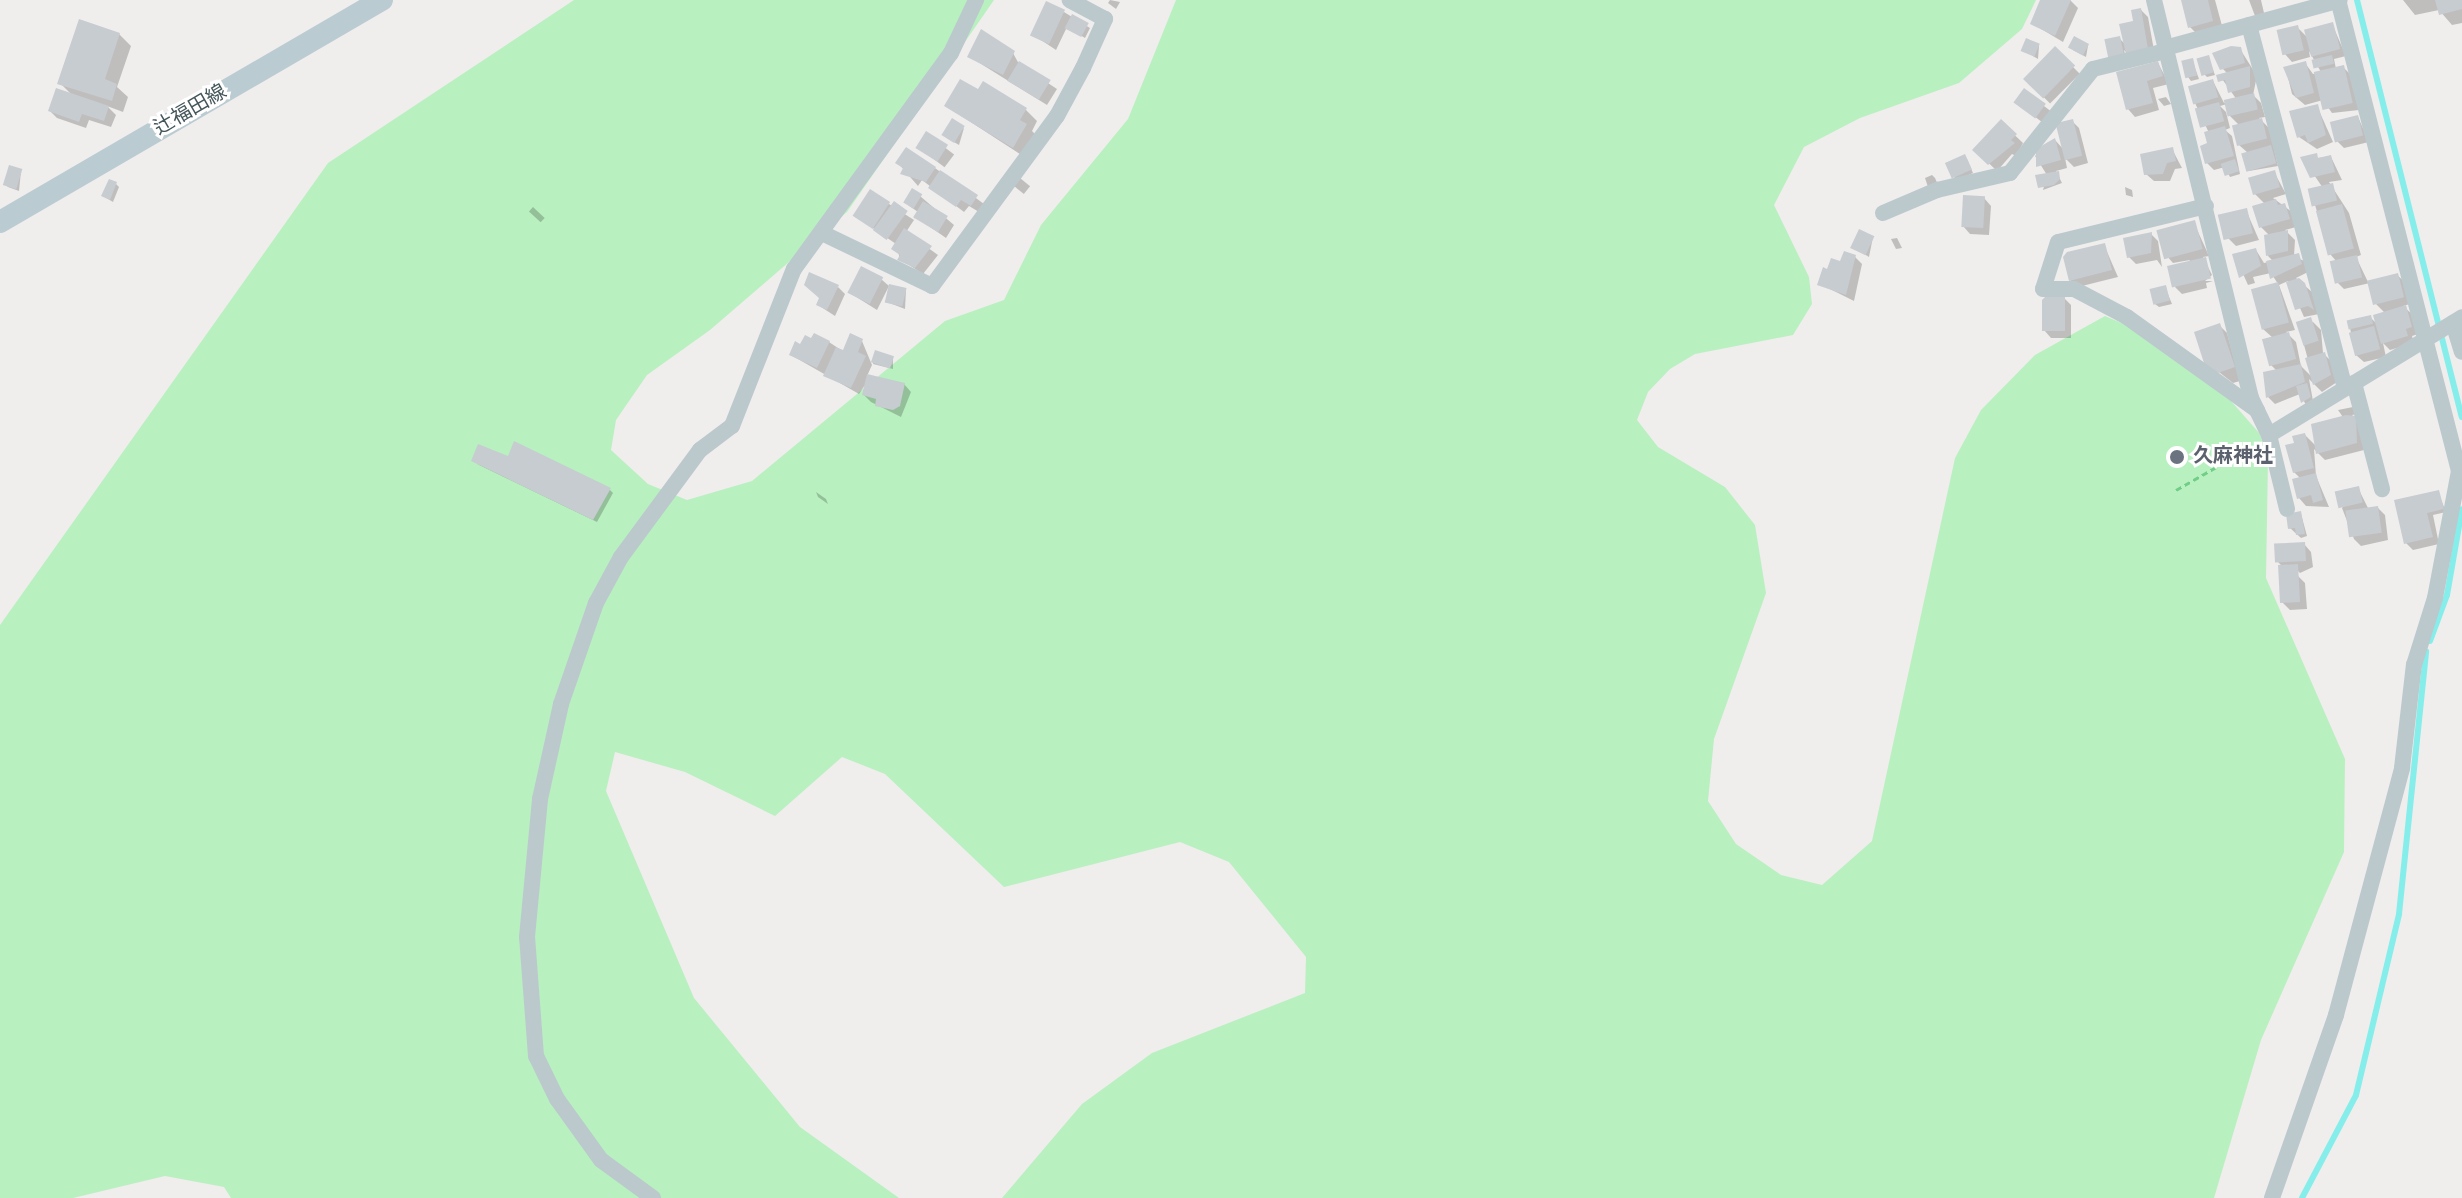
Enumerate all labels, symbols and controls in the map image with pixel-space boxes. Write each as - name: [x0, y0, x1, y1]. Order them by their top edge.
- street label: 辻福田線: [150, 81, 232, 141]
- place label: 久麻神社: [2193, 445, 2273, 469]
- marker: 久麻神社: [2168, 448, 2186, 466]

